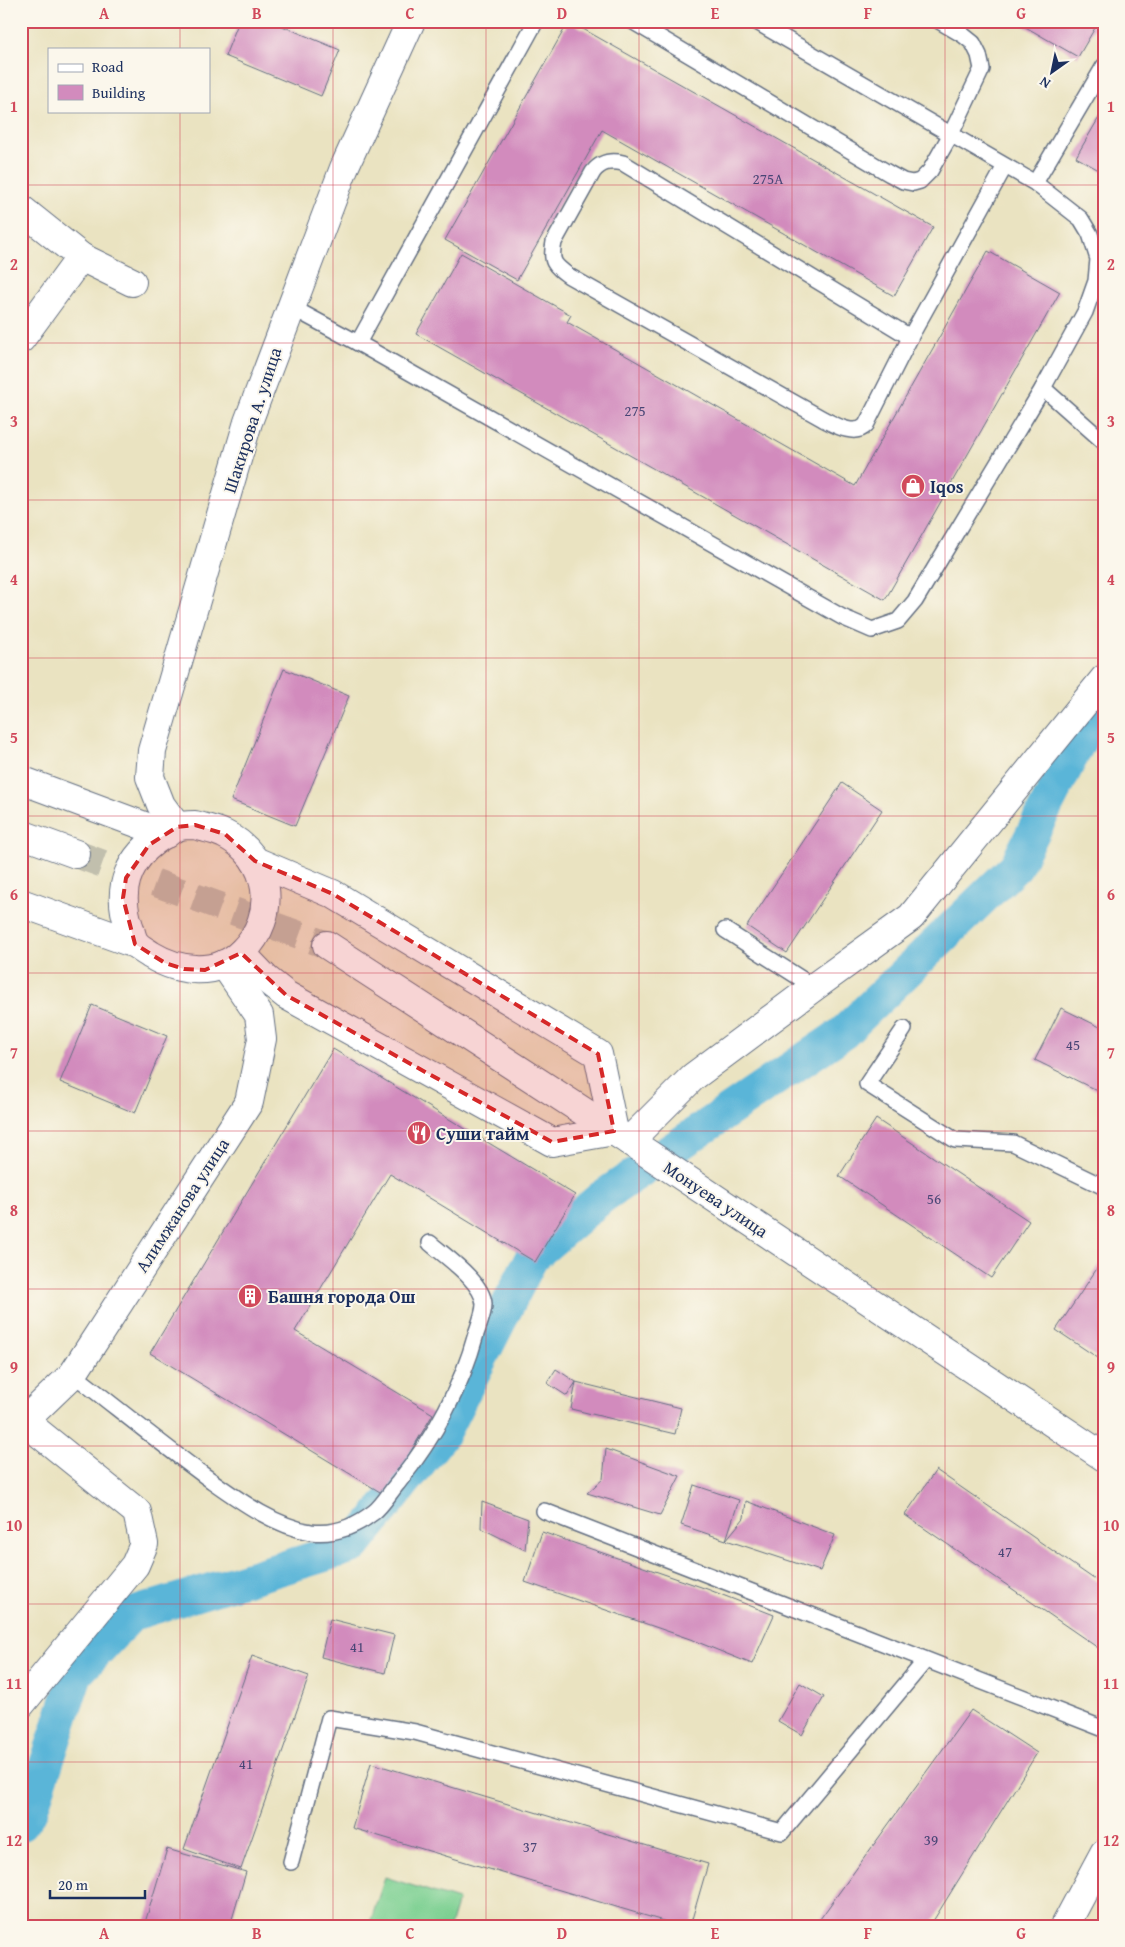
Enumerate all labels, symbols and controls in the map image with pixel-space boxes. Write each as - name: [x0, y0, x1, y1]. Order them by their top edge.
- text: A: [99, 1, 110, 25]
- text: B: [252, 1, 262, 25]
- text: C: [405, 1, 415, 25]
- text: D: [557, 1, 567, 25]
- text: E: [711, 1, 720, 25]
- text: F: [864, 1, 872, 25]
- text: G: [1016, 1, 1026, 25]
- legend: [48, 48, 210, 112]
- north arrow: [1028, 48, 1078, 98]
- text: Road: [92, 56, 123, 77]
- text: N: [1035, 72, 1054, 94]
- text: Building: [92, 82, 146, 103]
- text: 1: [10, 94, 18, 118]
- text: 1: [1107, 94, 1115, 118]
- house number: 275А: [753, 168, 783, 189]
- text: 2: [10, 252, 18, 276]
- text: 2: [1107, 252, 1115, 276]
- street label: Шакирова А. улица: [216, 343, 288, 496]
- house number: 275: [624, 400, 646, 421]
- text: 3: [10, 409, 18, 433]
- text: 3: [1107, 409, 1115, 433]
- shop icon: Iqos: [900, 473, 926, 499]
- place label: Iqos: [930, 473, 964, 500]
- text: 4: [10, 567, 18, 591]
- text: 4: [1107, 567, 1115, 591]
- text: 5: [10, 725, 18, 749]
- text: 5: [1107, 725, 1115, 749]
- text: 6: [10, 882, 18, 906]
- text: 6: [1107, 882, 1115, 906]
- house number: 45: [1066, 1034, 1080, 1055]
- text: 7: [10, 1040, 18, 1064]
- text: 7: [1107, 1040, 1115, 1064]
- restaurant icon: Суши тайм: [406, 1120, 432, 1146]
- place label: Суши тайм: [436, 1120, 530, 1147]
- street label: Алимжанова улица: [128, 1132, 236, 1278]
- street label: Монуева улица: [658, 1154, 774, 1244]
- house number: 56: [927, 1188, 941, 1209]
- text: 8: [10, 1198, 18, 1222]
- text: 8: [1107, 1198, 1115, 1222]
- building icon: Башня города Ош: [237, 1283, 263, 1309]
- place label: Башня города Ош: [268, 1283, 416, 1310]
- text: 9: [10, 1355, 18, 1379]
- text: 9: [1107, 1355, 1115, 1379]
- text: 10: [6, 1513, 22, 1537]
- text: 10: [1103, 1513, 1119, 1537]
- house number: 47: [998, 1541, 1012, 1562]
- house number: 41: [350, 1636, 364, 1657]
- text: 11: [6, 1671, 22, 1695]
- text: 11: [1103, 1671, 1119, 1695]
- house number: 41: [239, 1753, 253, 1774]
- text: 12: [6, 1828, 22, 1852]
- text: 12: [1103, 1828, 1119, 1852]
- house number: 39: [924, 1829, 938, 1850]
- house number: 37: [523, 1836, 537, 1857]
- scale bar: [50, 1867, 145, 1899]
- text: 20 m: [58, 1874, 89, 1895]
- text: A: [99, 1921, 110, 1945]
- text: B: [252, 1921, 262, 1945]
- text: C: [405, 1921, 415, 1945]
- text: D: [557, 1921, 567, 1945]
- text: E: [711, 1921, 720, 1945]
- text: F: [864, 1921, 872, 1945]
- text: G: [1016, 1921, 1026, 1945]

